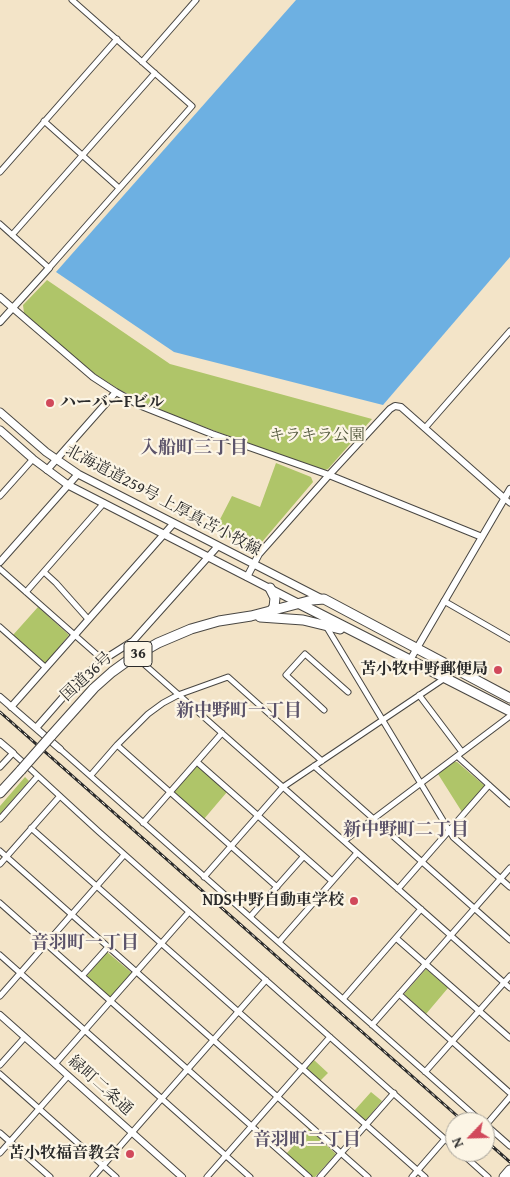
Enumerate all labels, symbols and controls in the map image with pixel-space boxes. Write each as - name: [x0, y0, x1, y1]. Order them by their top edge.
- place label: ハーバーFビル: [60, 393, 164, 413]
- marker: ハーバーFビル: [44, 397, 56, 409]
- park label: キラキラ公園: [269, 426, 365, 446]
- district label: 入船町三丁目: [140, 437, 248, 459]
- street label: 北海道道259号 上厚真苫小牧線: [62, 441, 264, 561]
- road number: 36: [124, 642, 152, 666]
- street label: 国道36号: [57, 648, 117, 706]
- place label: 苫小牧中野郵便局: [360, 660, 488, 680]
- marker: 苫小牧中野郵便局: [492, 664, 504, 676]
- district label: 新中野町一丁目: [176, 700, 302, 722]
- district label: 新中野町二丁目: [343, 819, 469, 841]
- place label: NDS中野自動車学校: [202, 891, 344, 911]
- marker: NDS中野自動車学校: [348, 895, 360, 907]
- district label: 音羽町一丁目: [31, 932, 139, 954]
- street label: 緑町二条通: [64, 1052, 136, 1120]
- north arrow: [445, 1112, 495, 1162]
- district label: 音羽町二丁目: [253, 1129, 361, 1151]
- text: N: [446, 1134, 468, 1151]
- place label: 苫小牧福音教会: [8, 1144, 120, 1164]
- marker: 苫小牧福音教会: [124, 1148, 136, 1160]

